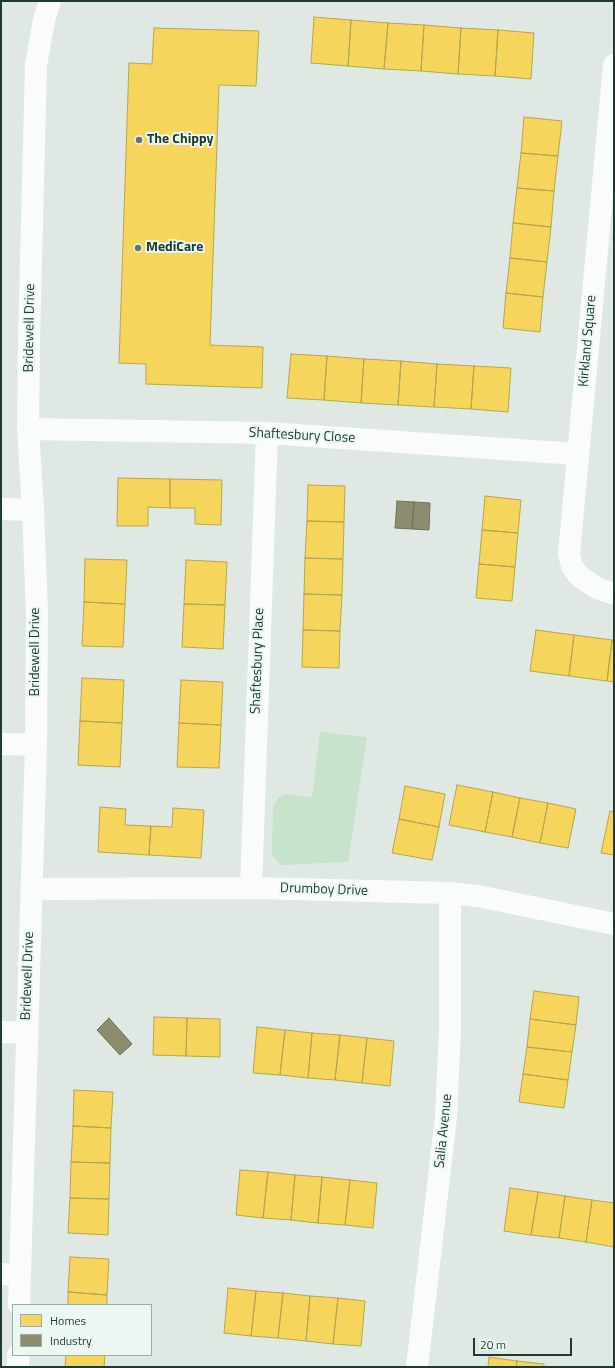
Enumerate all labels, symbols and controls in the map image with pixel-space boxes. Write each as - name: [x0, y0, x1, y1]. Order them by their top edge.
- place label: The Chippy: [147, 132, 213, 148]
- marker: The Chippy: [134, 135, 144, 145]
- place label: MediCare: [146, 240, 203, 256]
- marker: MediCare: [133, 243, 143, 253]
- street label: Bridewell Drive: [21, 283, 39, 373]
- street label: Kirkland Square: [576, 294, 600, 388]
- street label: Shaftesbury Close: [248, 425, 356, 447]
- street label: Bridewell Drive: [28, 608, 44, 696]
- street label: Shaftesbury Place: [248, 608, 268, 714]
- street label: Drumboy Drive: [280, 880, 368, 900]
- street label: Bridewell Drive: [18, 931, 38, 1021]
- street label: Salia Avenue: [432, 1093, 456, 1169]
- legend: [12, 1304, 152, 1356]
- text: Homes: [50, 1311, 86, 1330]
- scale bar: [475, 1330, 574, 1356]
- text: Industry: [50, 1331, 92, 1350]
- text: 20 m: [480, 1335, 506, 1354]

